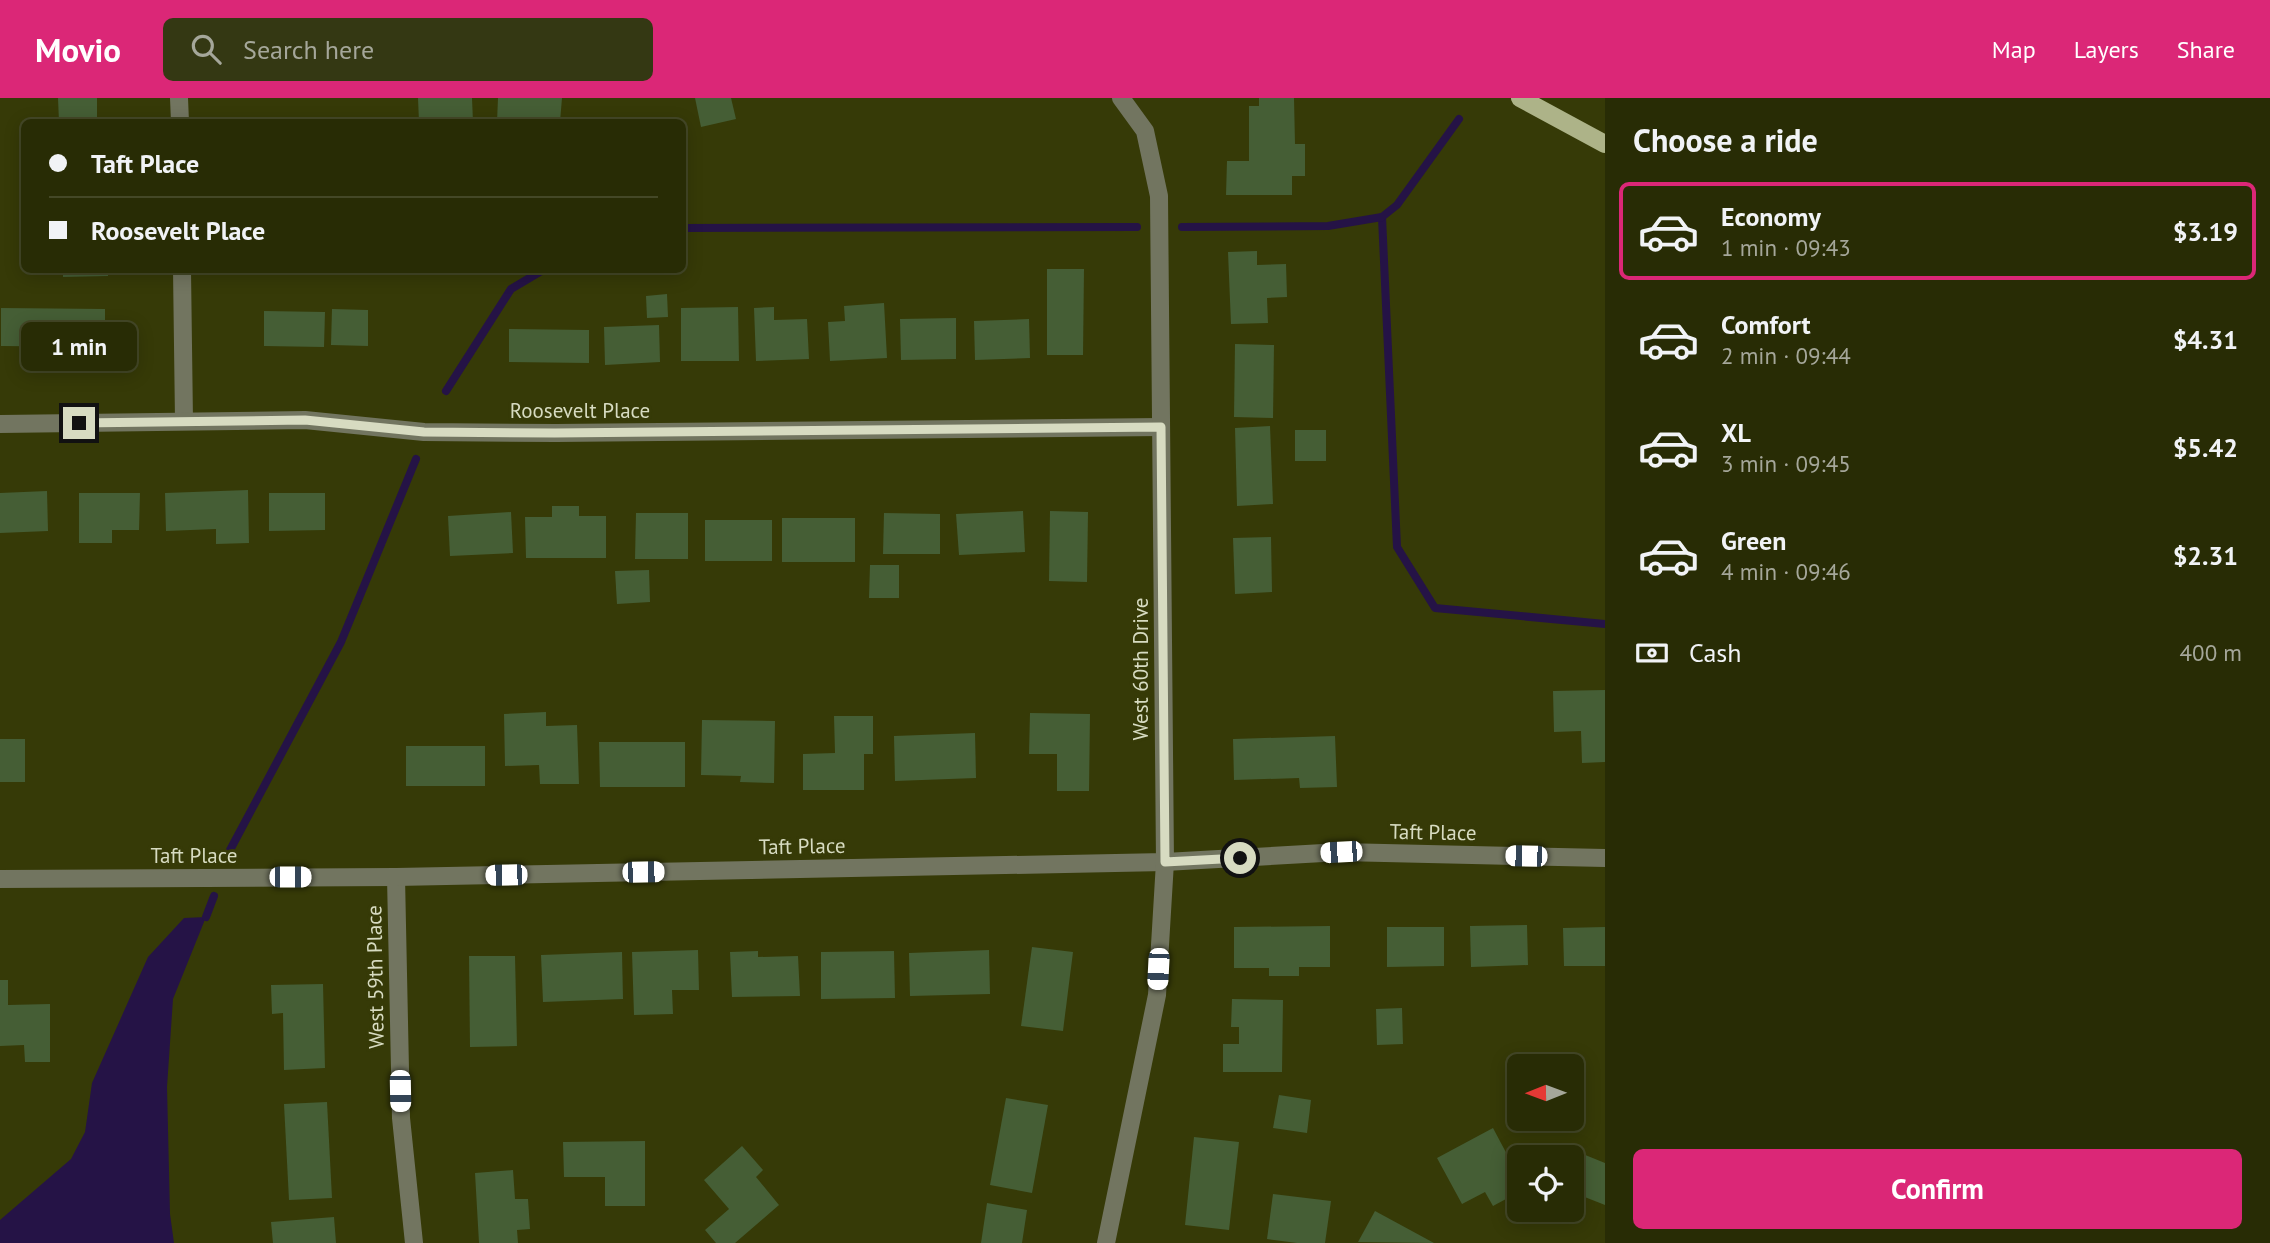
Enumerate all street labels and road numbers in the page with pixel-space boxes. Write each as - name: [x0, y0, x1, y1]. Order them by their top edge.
- street label: Roosevelt Place: [510, 397, 650, 424]
- street label: West 60th Drive: [1127, 598, 1154, 740]
- street label: Taft Place: [1389, 818, 1477, 846]
- street label: Taft Place: [758, 832, 846, 860]
- street label: Taft Place: [151, 842, 237, 869]
- street label: West 59th Place: [360, 905, 390, 1049]

